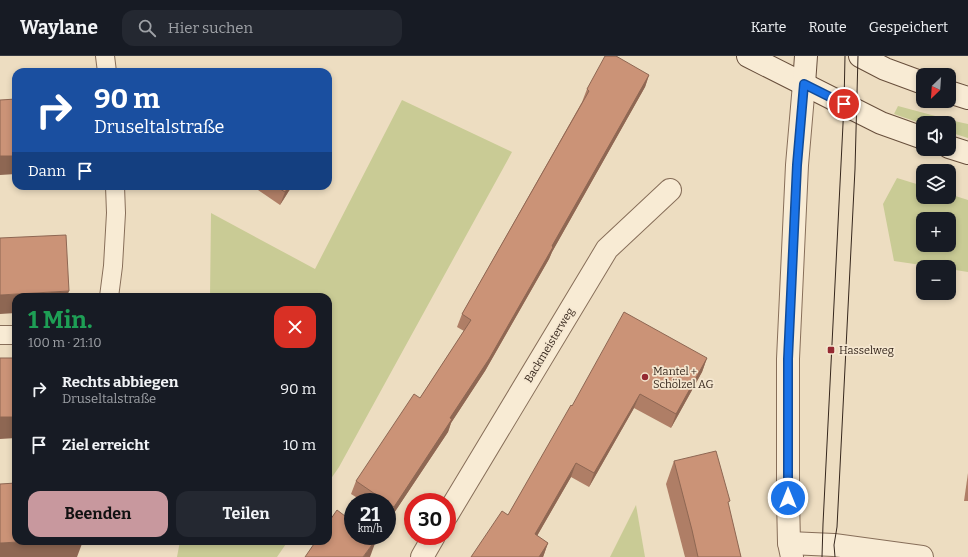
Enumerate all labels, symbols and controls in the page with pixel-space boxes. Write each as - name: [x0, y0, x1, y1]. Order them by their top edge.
- search box: [122, 10, 402, 46]
- text: Waylane: [20, 16, 98, 39]
- icon: search: [136, 17, 158, 39]
- text: Hier suchen: [168, 19, 253, 37]
- text: Karte: [751, 19, 786, 36]
- text: Route: [808, 19, 847, 36]
- text: Gespeichert: [869, 19, 948, 36]
- north arrow: [916, 68, 956, 108]
- map controls: [916, 68, 956, 300]
- text: 90 m: [94, 82, 160, 115]
- icon: right: [28, 84, 80, 136]
- pin: [827, 87, 861, 121]
- icon: arrive: [833, 93, 855, 115]
- text: Druseltalstraße: [94, 116, 224, 138]
- button: sound: [916, 116, 956, 156]
- icon: arrive: [74, 160, 96, 182]
- text: Dann: [28, 162, 66, 180]
- button: layers: [916, 164, 956, 204]
- button: +: [916, 212, 956, 252]
- button: −: [916, 260, 956, 300]
- text: 1 Min.: [28, 306, 93, 334]
- button: close: [274, 306, 316, 348]
- street label: Backmeisterweg: [522, 306, 577, 385]
- text: 100 m · 21:10: [28, 335, 102, 350]
- place label: Hasselweg: [839, 344, 894, 357]
- marker: Hasselweg: [826, 345, 836, 355]
- place label: Mantel + Schölzel AG: [653, 365, 714, 391]
- marker: Mantel + Schölzel AG: [640, 372, 650, 382]
- text: Rechts abbiegen: [62, 373, 178, 391]
- icon: right: [28, 378, 50, 400]
- text: 90 m: [280, 380, 316, 398]
- text: Druseltalstraße: [62, 391, 156, 406]
- icon: arrive: [28, 434, 50, 456]
- text: Ziel erreicht: [62, 436, 150, 454]
- text: 10 m: [283, 436, 316, 454]
- position arrow: [767, 477, 809, 519]
- button: Beenden: [28, 491, 168, 537]
- button: Teilen: [176, 491, 316, 537]
- speed limit sign: 30: [404, 493, 456, 545]
- text: 21: [360, 502, 380, 526]
- text: km/h: [358, 523, 382, 535]

